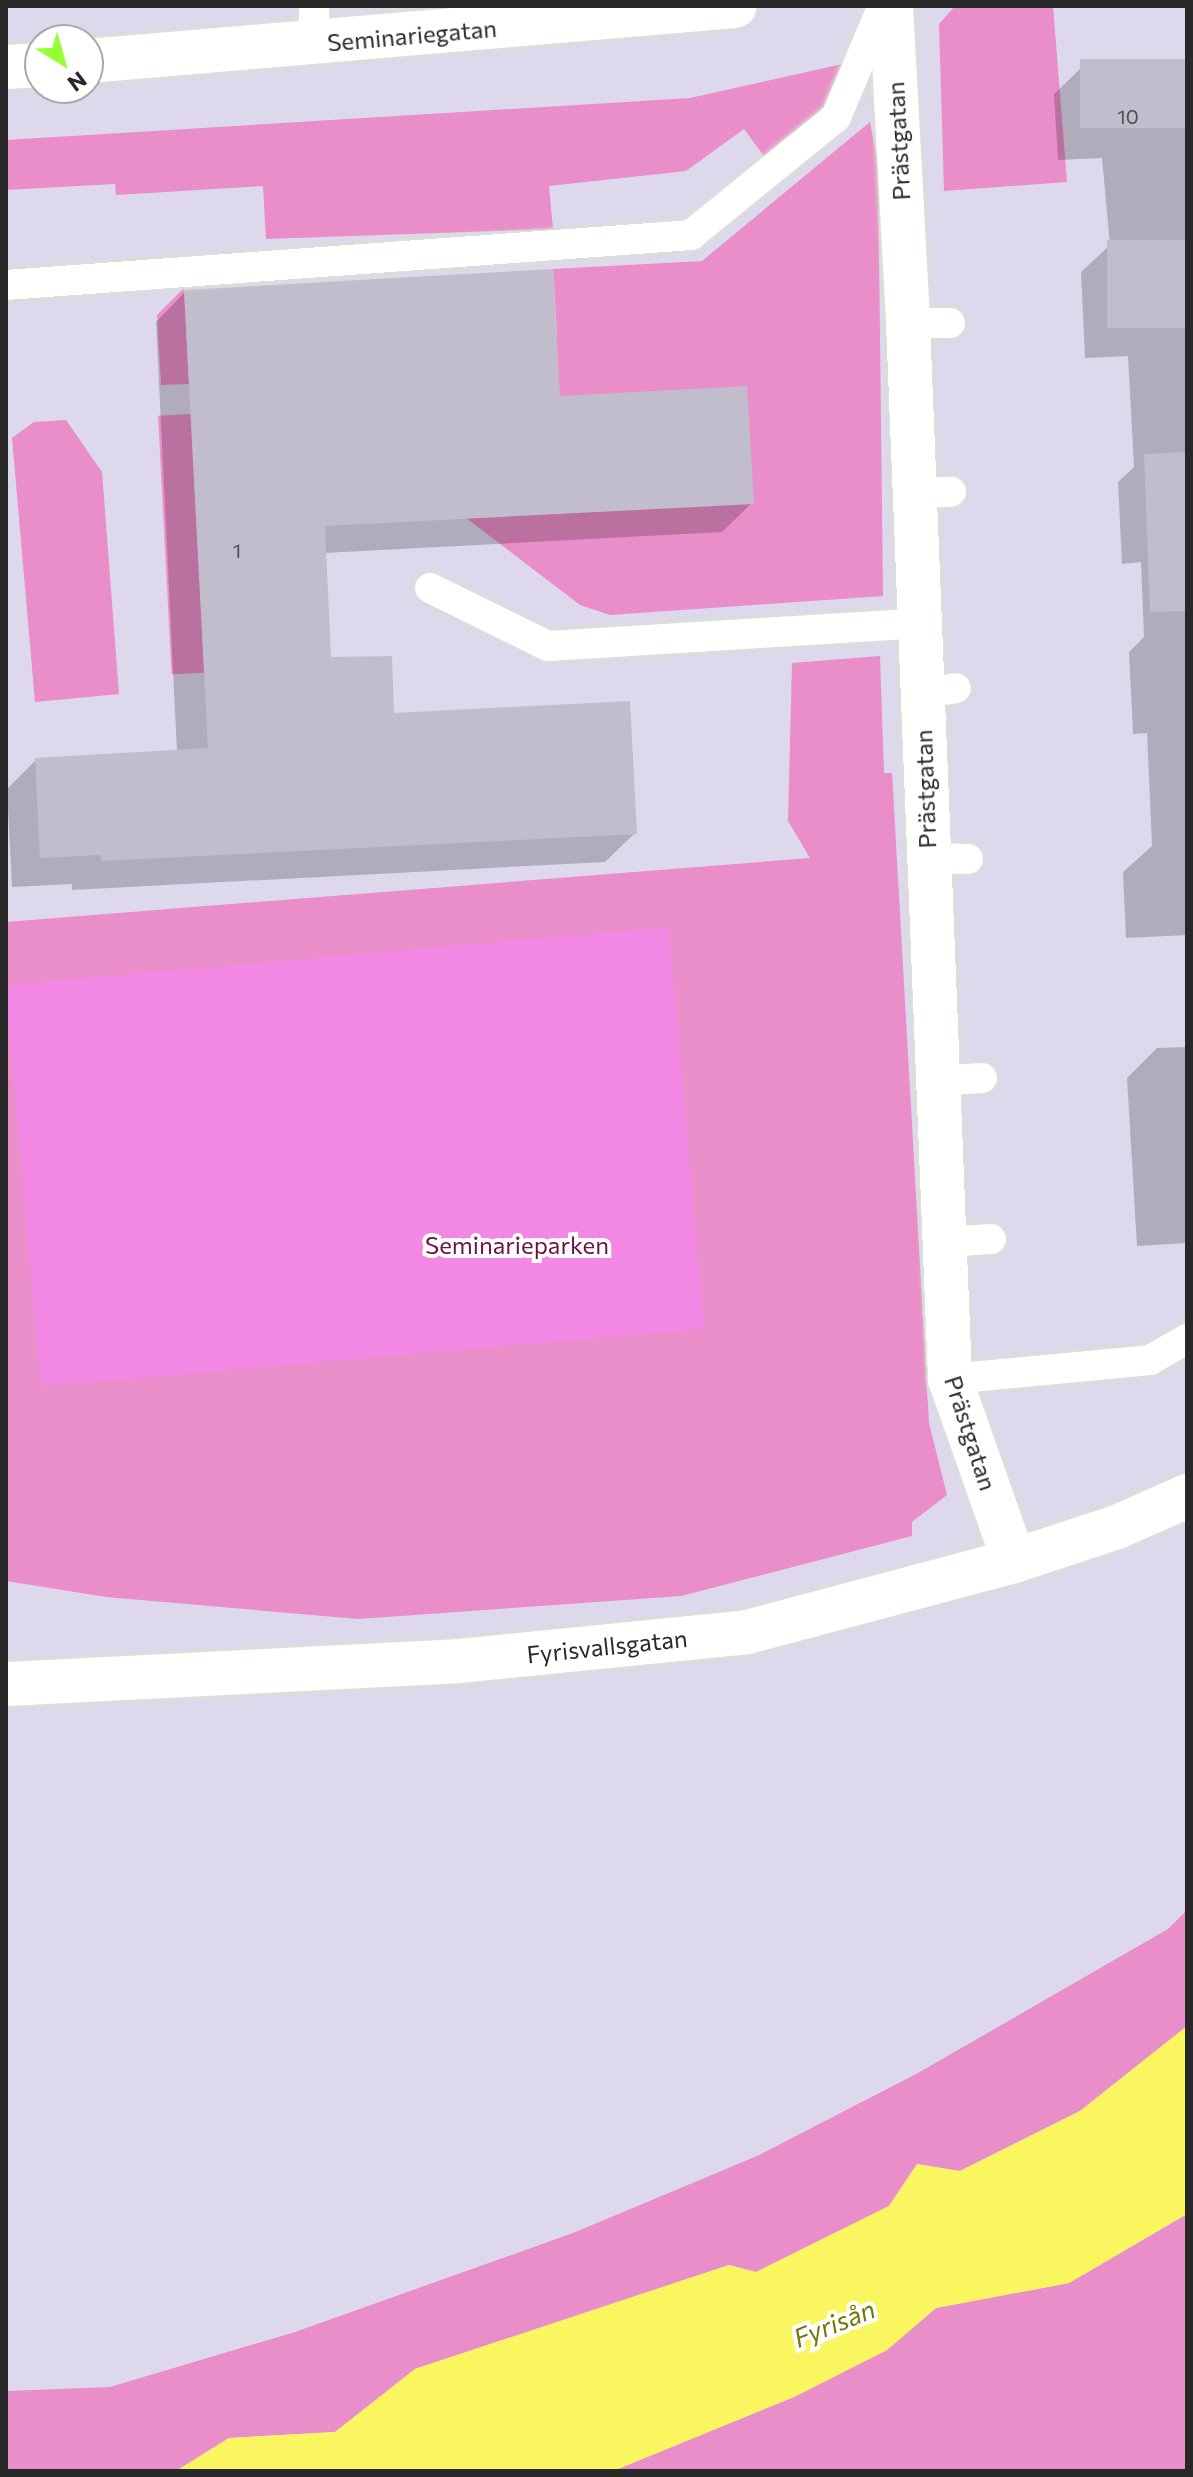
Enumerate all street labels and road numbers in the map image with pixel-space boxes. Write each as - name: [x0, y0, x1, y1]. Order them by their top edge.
- street label: Seminariegatan: [326, 13, 498, 57]
- street label: Prästgatan: [881, 81, 915, 201]
- street label: Prästgatan: [909, 729, 941, 849]
- street label: Prästgatan: [939, 1372, 1003, 1494]
- street label: Fyrisvallsgatan: [525, 1623, 689, 1669]

